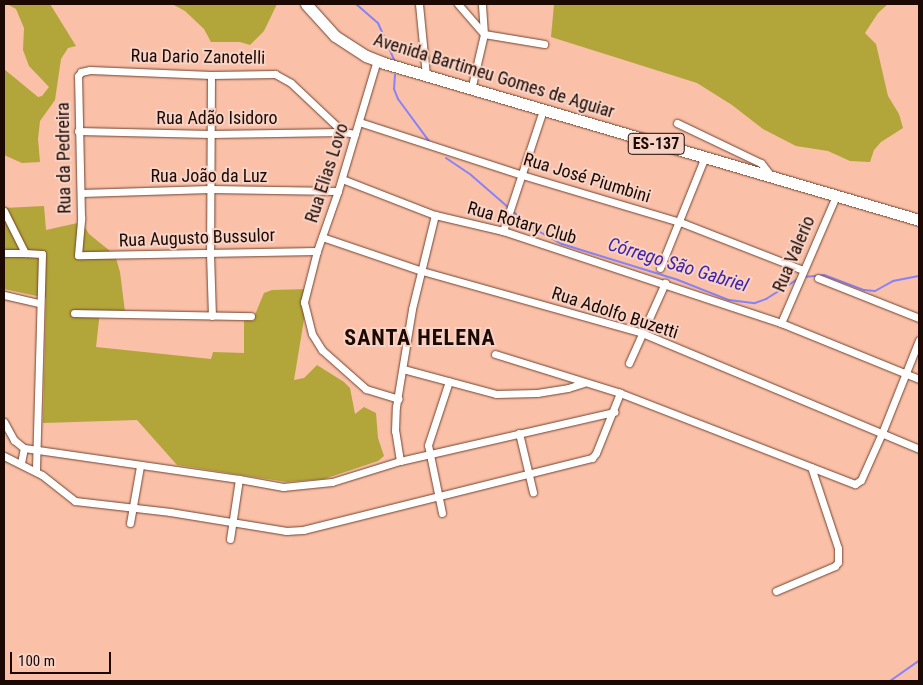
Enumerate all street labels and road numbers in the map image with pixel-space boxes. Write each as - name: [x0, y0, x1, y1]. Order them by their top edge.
- street label: Avenida Bartimeu Gomes de Aguiar: [371, 29, 617, 123]
- street label: Rua Dario Zanotelli: [131, 45, 265, 69]
- street label: Rua da Pedreira: [52, 102, 76, 214]
- street label: Rua Adão Isidoro: [156, 107, 278, 129]
- street label: Rua Elias Lovo: [301, 121, 353, 225]
- road number: ES-137: [627, 130, 685, 158]
- street label: Rua José Piumbini: [521, 148, 653, 208]
- street label: Rua João da Luz: [151, 165, 267, 187]
- street label: Rua Rotary Club: [465, 197, 579, 249]
- street label: Rua Valerio: [768, 213, 820, 295]
- street label: Rua Augusto Bussulor: [118, 224, 276, 252]
- street label: Rua Adolfo Buzetti: [549, 282, 681, 344]

